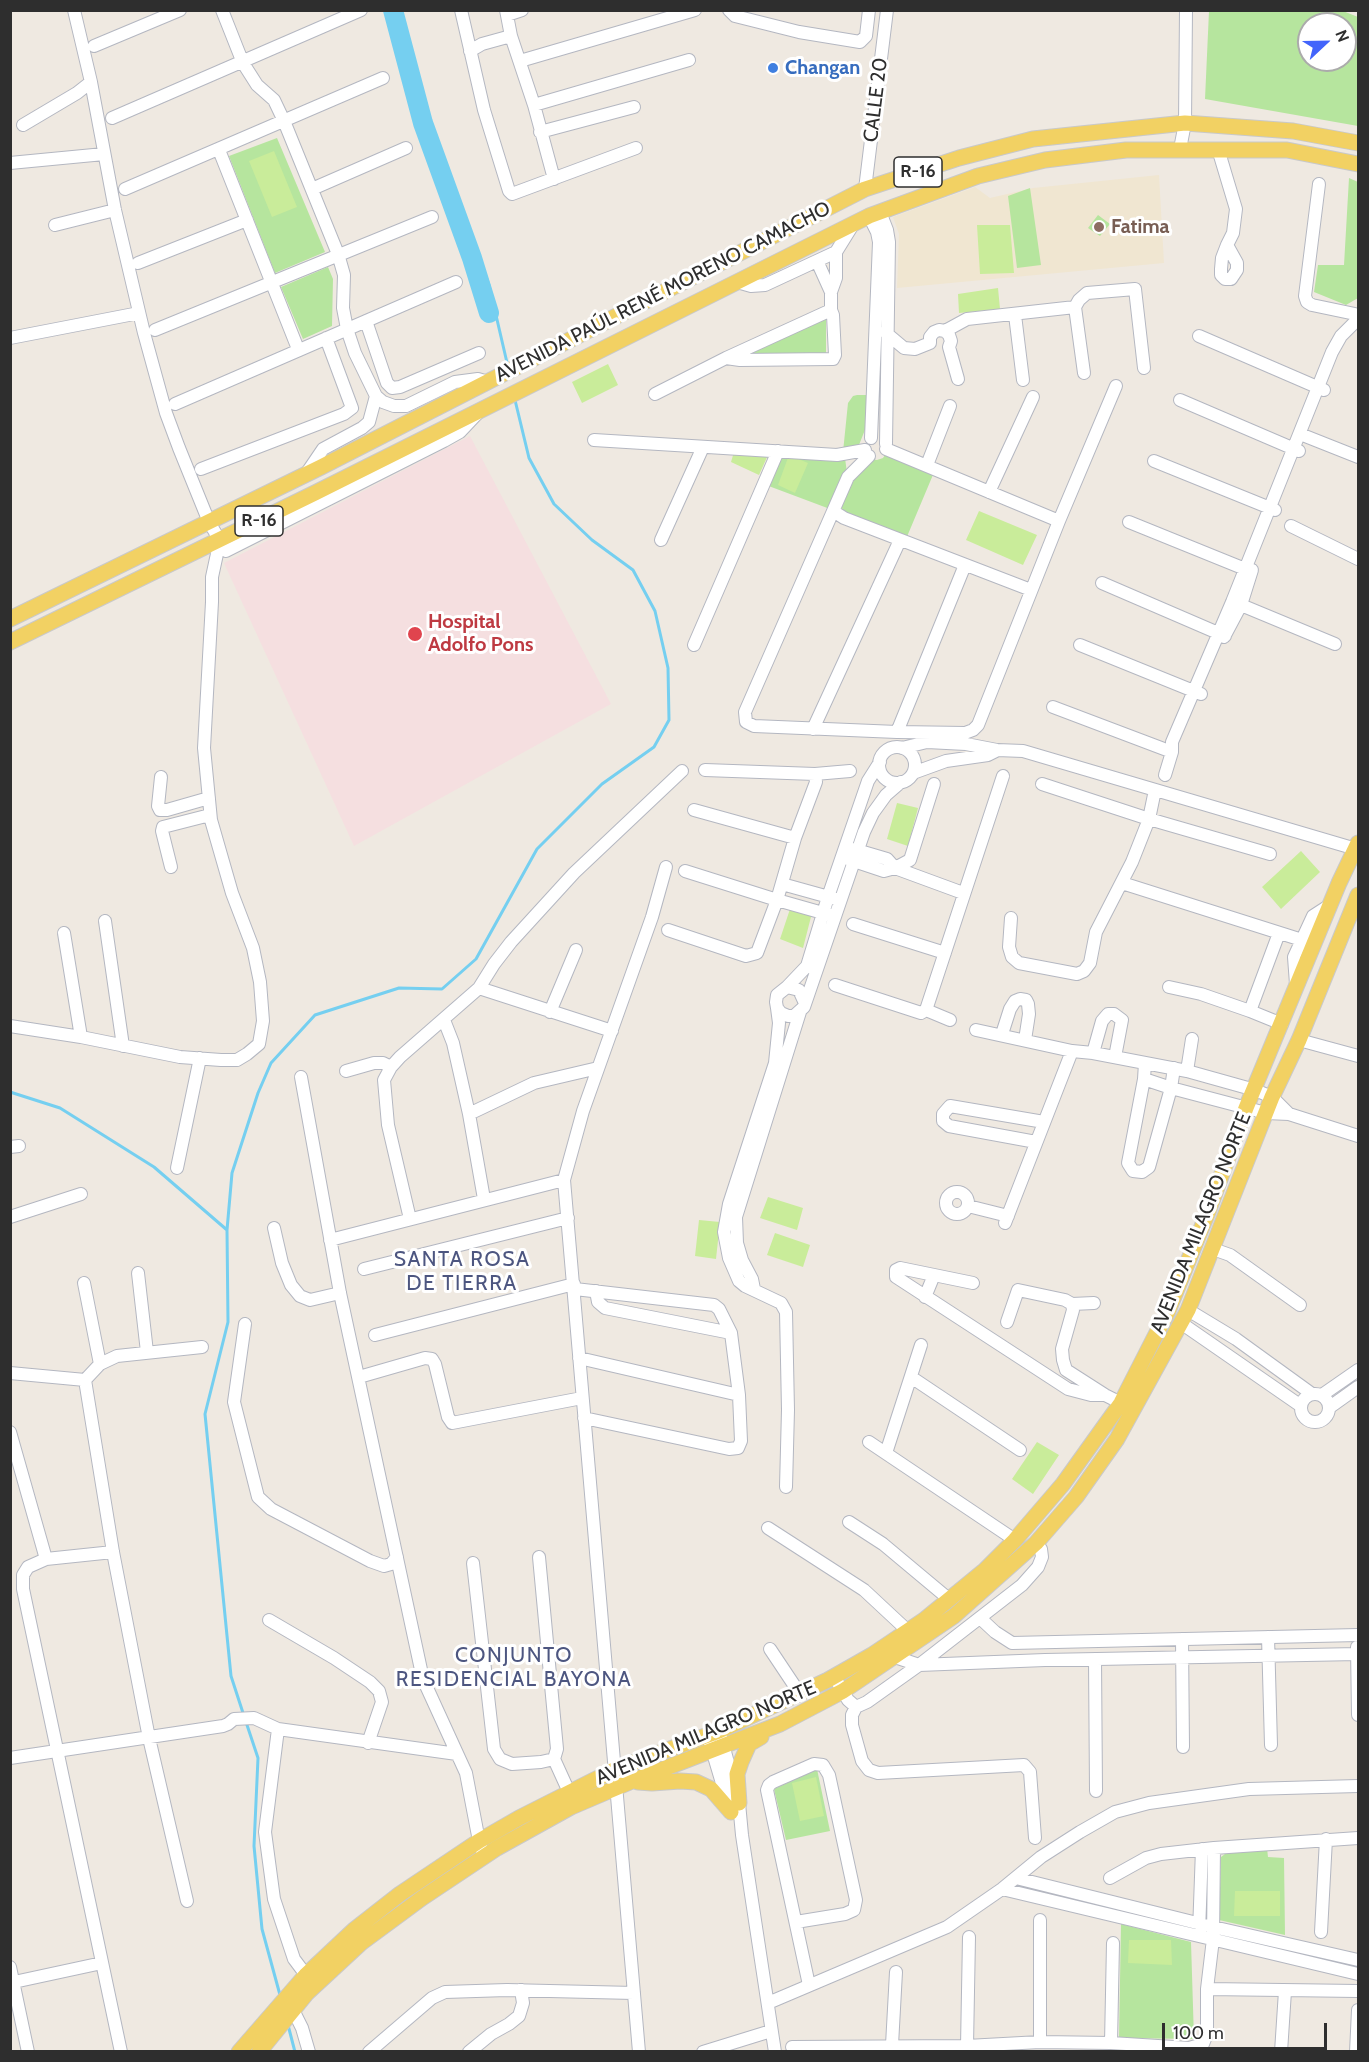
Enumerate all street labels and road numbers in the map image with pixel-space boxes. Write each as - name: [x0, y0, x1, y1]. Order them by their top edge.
- street label: CALLE 20: [859, 57, 893, 143]
- road number: R-16: [894, 157, 942, 187]
- street label: AVENIDA PAÚL RENÉ MORENO CAMACHO: [491, 197, 835, 387]
- road number: R-16: [235, 506, 283, 536]
- street label: AVENIDA MILAGRO NORTE: [1146, 1109, 1256, 1337]
- street label: AVENIDA MILAGRO NORTE: [592, 1676, 820, 1790]

